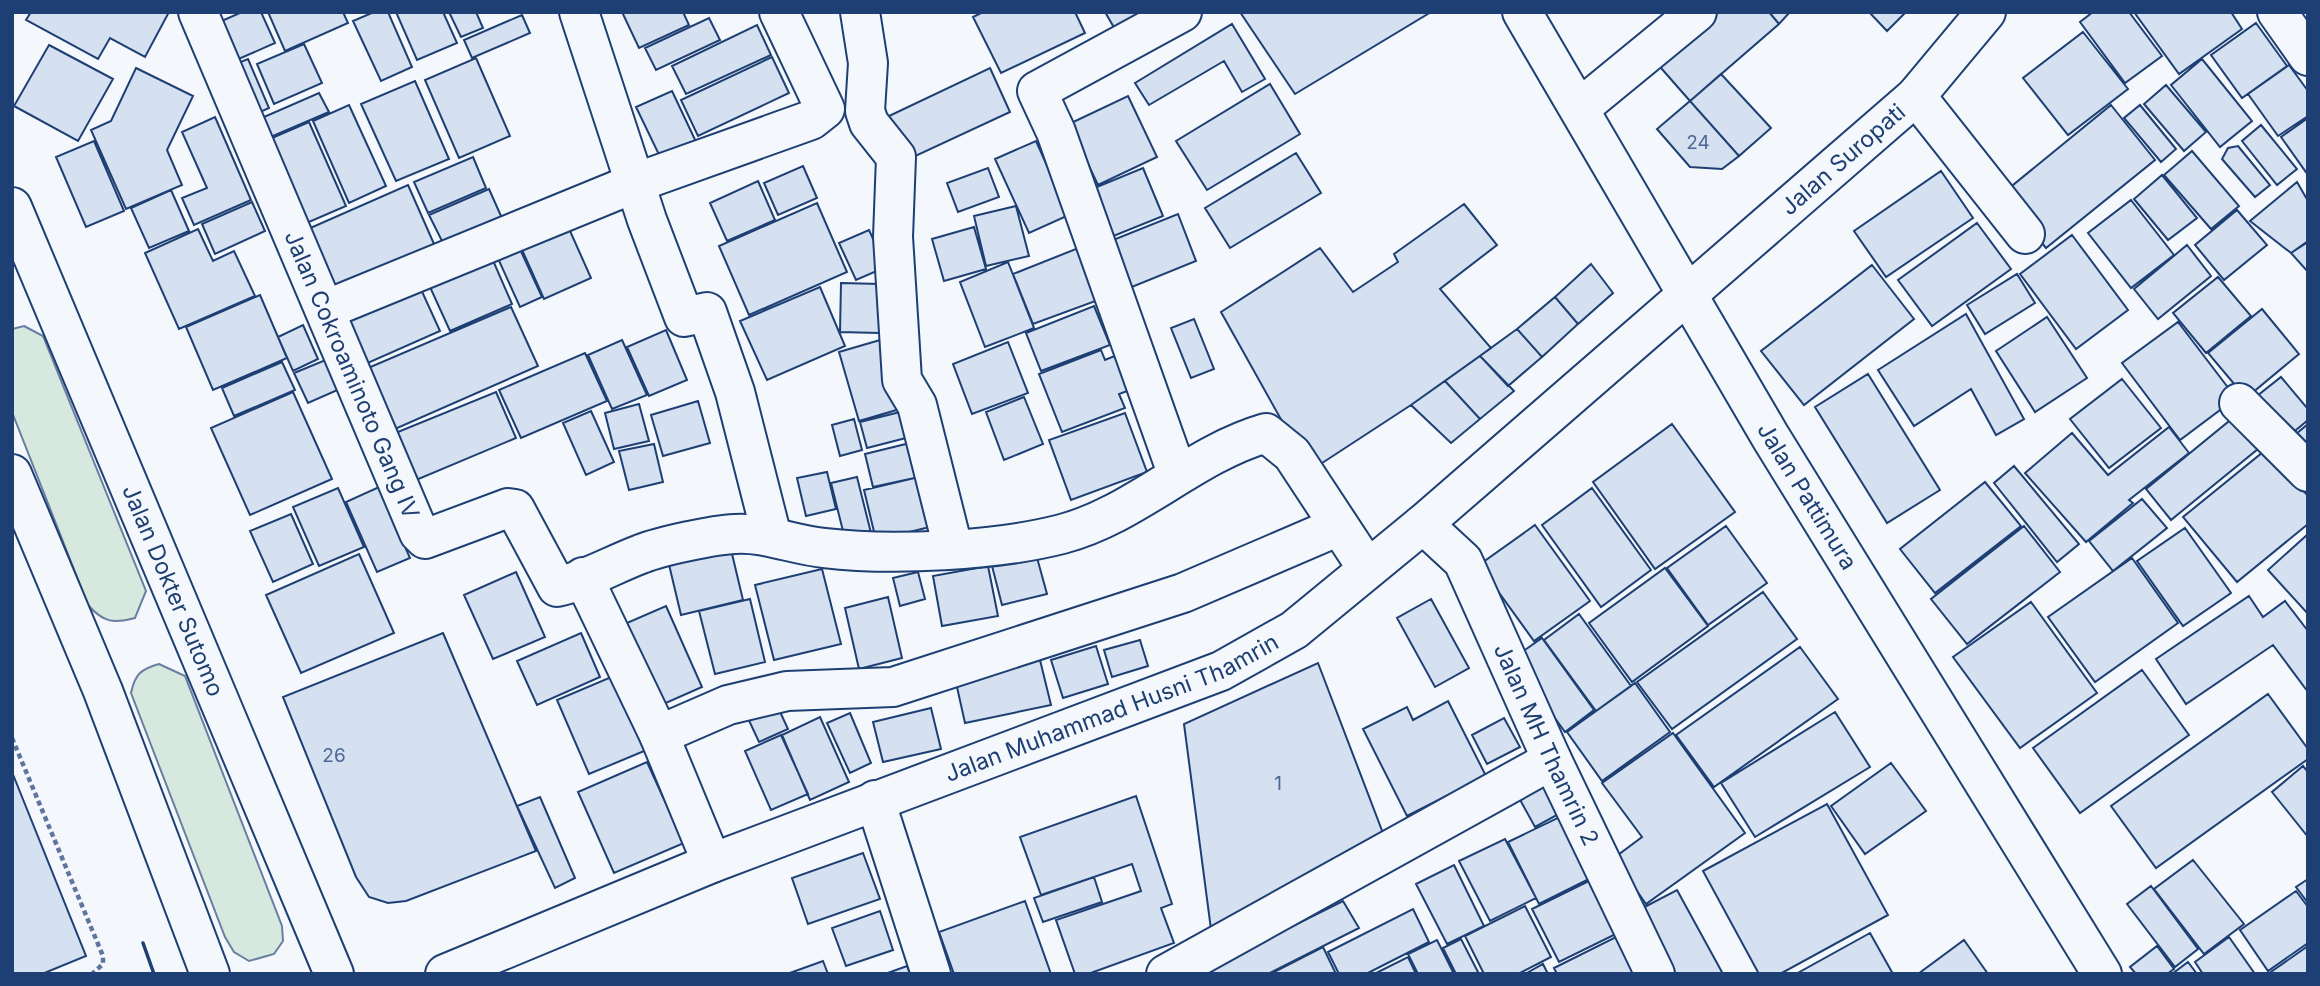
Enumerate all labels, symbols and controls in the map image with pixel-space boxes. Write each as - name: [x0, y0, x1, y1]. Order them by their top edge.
- street label: Jalan Suropati: [1775, 98, 1911, 221]
- house number: 24: [1686, 131, 1710, 154]
- street label: Jalan Cokroaminoto Gang IV: [278, 227, 425, 523]
- street label: Jalan Pattimura: [1751, 418, 1863, 575]
- street label: Jalan Dokter Sutomo: [116, 481, 230, 701]
- street label: Jalan Muhammad Husni Thamrin: [941, 628, 1283, 788]
- street label: Jalan MH Thamrin 2: [1488, 639, 1605, 850]
- house number: 26: [322, 744, 346, 767]
- house number: 1: [1274, 772, 1282, 795]

